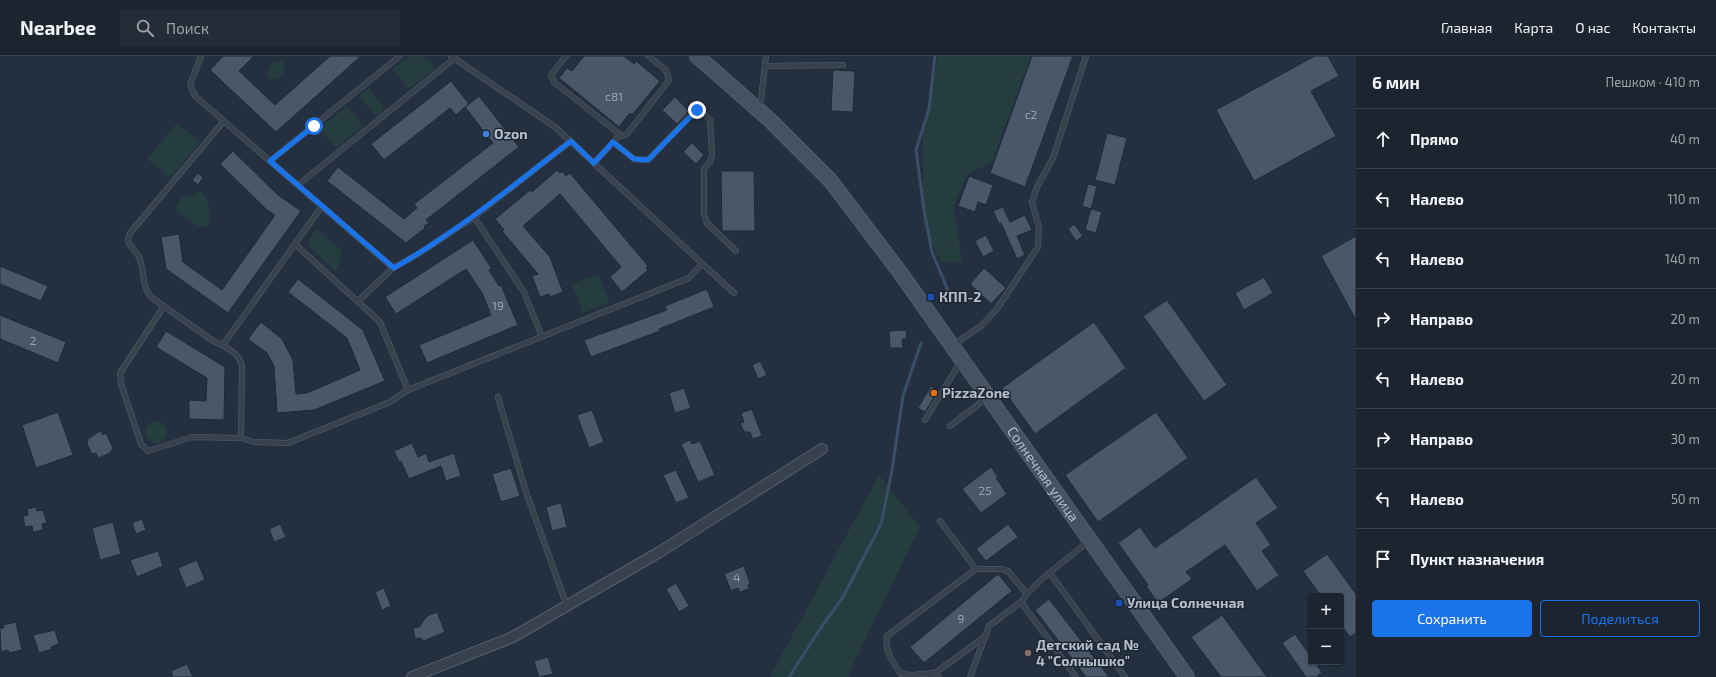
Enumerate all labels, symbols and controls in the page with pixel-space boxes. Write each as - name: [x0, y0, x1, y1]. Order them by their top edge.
- search box: [120, 10, 400, 46]
- text: Nearbee: [20, 16, 96, 39]
- icon: search: [134, 17, 156, 39]
- text: Поиск: [166, 19, 209, 37]
- text: Главная: [1441, 19, 1492, 36]
- text: Карта: [1514, 19, 1553, 36]
- text: О нас: [1575, 19, 1611, 36]
- text: Контакты: [1633, 19, 1696, 36]
- text: 6 мин: [1372, 72, 1420, 92]
- text: Пешком · 410 m: [1606, 74, 1700, 90]
- house number: с81: [605, 89, 623, 103]
- route end: [688, 101, 706, 119]
- house number: с2: [1025, 107, 1038, 121]
- route start: [305, 117, 323, 135]
- place label: Ozon: [494, 125, 528, 142]
- icon: ahead: [1372, 128, 1394, 150]
- marker: Ozon: [481, 129, 491, 139]
- text: Прямо: [1410, 130, 1459, 148]
- text: 40 m: [1670, 131, 1700, 147]
- icon: left: [1372, 188, 1394, 210]
- text: Налево: [1410, 190, 1464, 208]
- text: 110 m: [1668, 191, 1700, 207]
- icon: left: [1372, 248, 1394, 270]
- text: Налево: [1410, 250, 1464, 268]
- text: 140 m: [1665, 251, 1700, 267]
- place label: КПП-2: [939, 288, 981, 305]
- marker: КПП-2: [926, 292, 936, 302]
- house number: 19: [492, 298, 504, 312]
- icon: right: [1372, 308, 1394, 330]
- text: Направо: [1410, 310, 1473, 328]
- text: 20 m: [1671, 311, 1700, 327]
- house number: 2: [30, 333, 37, 347]
- icon: left: [1372, 368, 1394, 390]
- text: Налево: [1410, 370, 1464, 388]
- text: 20 m: [1671, 371, 1700, 387]
- place label: PizzaZone: [942, 384, 1010, 401]
- marker: PizzaZone: [929, 388, 939, 398]
- street label: Солнечная улица: [1004, 423, 1083, 525]
- icon: right: [1372, 428, 1394, 450]
- text: Направо: [1410, 430, 1473, 448]
- text: 30 m: [1671, 431, 1700, 447]
- house number: 25: [978, 483, 992, 497]
- icon: left: [1372, 488, 1394, 510]
- text: Налево: [1410, 490, 1464, 508]
- text: 50 m: [1671, 491, 1700, 507]
- icon: arrive: [1372, 548, 1394, 570]
- text: Пункт назначения: [1410, 550, 1544, 568]
- house number: 4: [733, 570, 741, 584]
- map controls: [1308, 593, 1344, 665]
- button: +: [1308, 593, 1344, 629]
- place label: Улица Солнечная: [1127, 594, 1244, 611]
- marker: Улица Солнечная: [1114, 598, 1124, 608]
- button: Сохранить: [1372, 600, 1532, 637]
- button: Поделиться: [1540, 600, 1700, 637]
- house number: 9: [958, 611, 965, 625]
- button: −: [1308, 629, 1344, 665]
- place label: Детский сад № 4 "Солнышко": [1036, 636, 1139, 669]
- marker: Детский сад № 4 "Солнышко": [1023, 648, 1033, 658]

